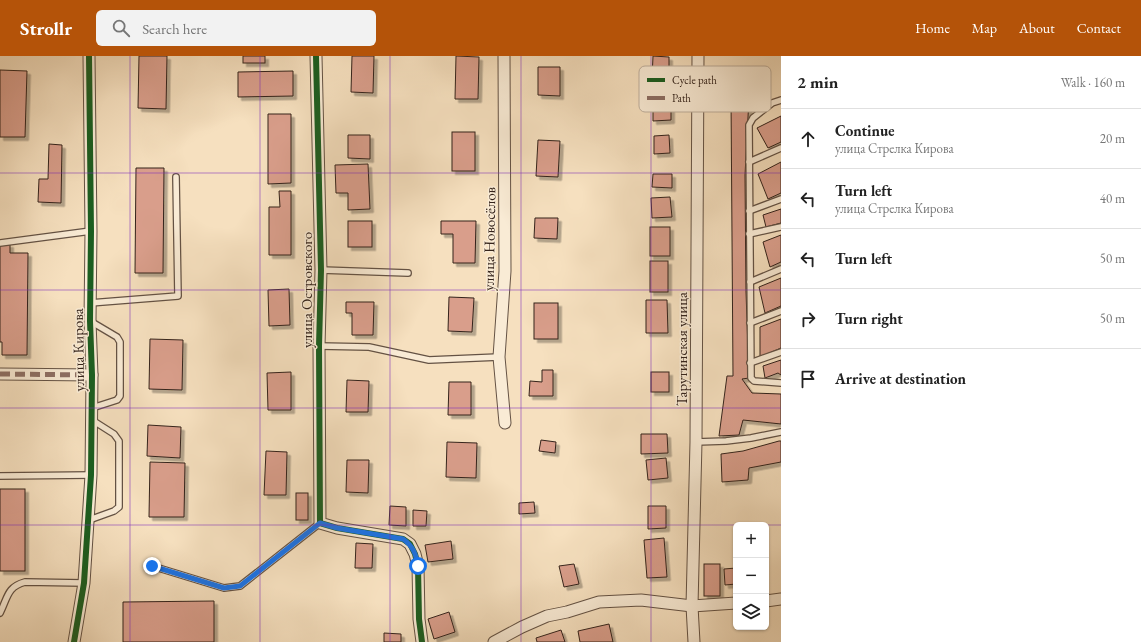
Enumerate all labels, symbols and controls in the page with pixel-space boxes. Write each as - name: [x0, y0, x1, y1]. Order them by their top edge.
- search box: [96, 10, 376, 46]
- text: Strollr: [20, 16, 72, 41]
- icon: search: [110, 17, 132, 39]
- text: Search here: [142, 19, 207, 38]
- text: Home: [915, 19, 950, 37]
- text: Map: [972, 19, 997, 37]
- text: About: [1019, 19, 1055, 37]
- text: Contact: [1077, 19, 1121, 37]
- legend: [639, 66, 771, 112]
- text: 2 min: [797, 71, 838, 93]
- text: Cycle path: [672, 73, 717, 87]
- text: Walk · 160 m: [1061, 74, 1125, 91]
- text: Path: [672, 91, 691, 105]
- text: Continue: [835, 121, 895, 140]
- icon: ahead: [797, 128, 819, 150]
- text: 20 m: [1100, 130, 1125, 147]
- text: улица Стрелка Кирова: [835, 140, 954, 157]
- text: Turn left: [835, 181, 892, 200]
- street label: улица Новосёлов: [479, 187, 499, 291]
- icon: left: [797, 188, 819, 210]
- text: 40 m: [1100, 190, 1125, 207]
- text: улица Стрелка Кирова: [835, 200, 954, 217]
- street label: улица Островского: [297, 232, 316, 348]
- icon: left: [797, 248, 819, 270]
- text: Turn left: [835, 249, 892, 268]
- text: 50 m: [1100, 250, 1125, 267]
- street label: Тарутинская улица: [672, 292, 691, 406]
- street label: улица Кирова: [68, 308, 88, 392]
- icon: right: [797, 308, 819, 330]
- text: Turn right: [835, 309, 903, 328]
- text: 50 m: [1100, 310, 1125, 327]
- icon: arrive: [797, 368, 819, 390]
- text: Arrive at destination: [835, 369, 966, 388]
- map controls: [733, 522, 769, 630]
- button: +: [733, 522, 769, 558]
- route end: [143, 557, 161, 575]
- route start: [409, 557, 427, 575]
- button: −: [733, 558, 769, 594]
- button: layers: [733, 594, 769, 630]

